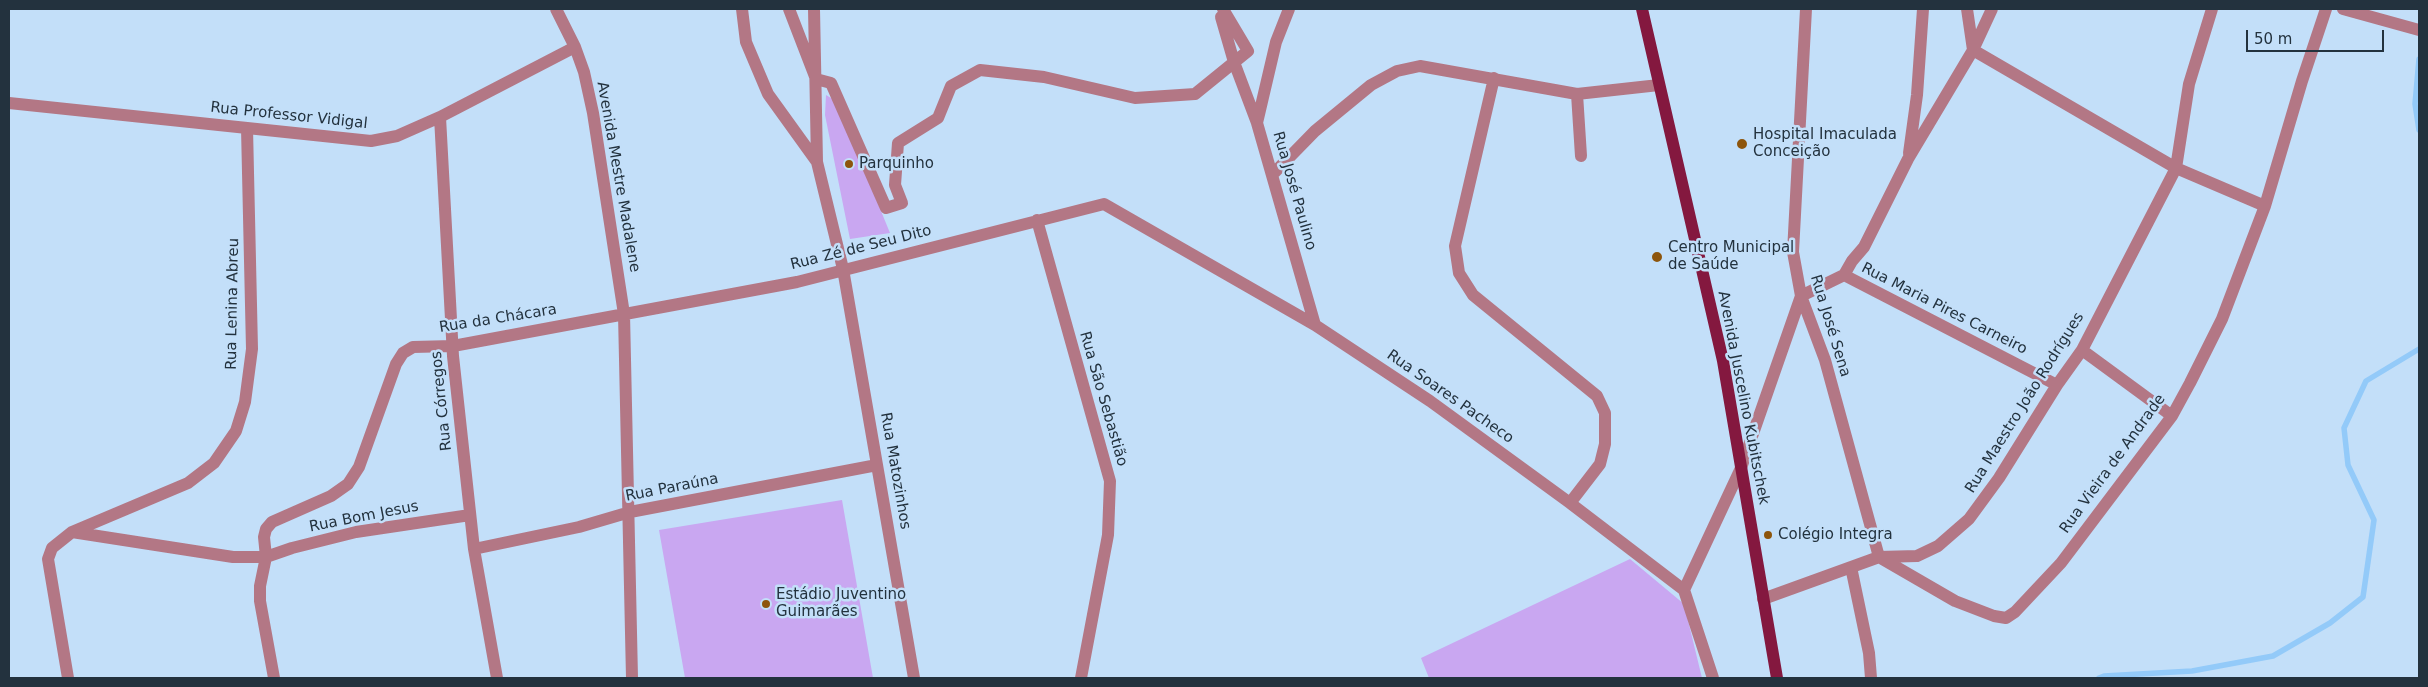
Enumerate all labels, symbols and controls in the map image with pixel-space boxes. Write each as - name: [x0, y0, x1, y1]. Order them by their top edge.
- scale bar: [2248, 20, 2386, 52]
- text: 50 m: [2254, 30, 2292, 48]
- street label: Avenida Mestre Madalene: [592, 80, 644, 274]
- street label: Rua Professor Vidigal: [210, 99, 368, 133]
- place label: Hospital Imaculada Conceição: [1753, 126, 1897, 161]
- street label: Rua José Paulino: [1268, 130, 1320, 252]
- marker: Hospital Imaculada Conceição: [1735, 137, 1749, 151]
- place label: Parquinho: [859, 155, 934, 173]
- marker: Parquinho: [843, 158, 855, 170]
- street label: Rua Zé de Seu Dito: [789, 222, 933, 274]
- street label: Rua Lenina Abreu: [223, 238, 243, 370]
- place label: Centro Municipal de Saúde: [1668, 239, 1794, 274]
- marker: Centro Municipal de Saúde: [1650, 250, 1664, 264]
- street label: Rua Maria Pires Carneiro: [1858, 259, 2030, 359]
- street label: Rua José Sena: [1806, 273, 1854, 379]
- street label: Avenida Juscelino Kubitschek: [1713, 290, 1773, 506]
- street label: Rua da Chácara: [438, 301, 558, 337]
- street label: Rua Maestro João Rodrígues: [1962, 309, 2088, 497]
- street label: Rua São Sebastião: [1075, 329, 1131, 469]
- street label: Rua Soares Pacheco: [1383, 346, 1517, 448]
- street label: Rua Córregos: [428, 350, 456, 452]
- street label: Rua Vieira de Andrade: [2056, 391, 2170, 537]
- street label: Rua Matozinhos: [876, 411, 914, 531]
- street label: Rua Paraúna: [624, 470, 720, 506]
- street label: Rua Bom Jesus: [308, 498, 420, 536]
- place label: Colégio Integra: [1778, 526, 1893, 544]
- marker: Colégio Integra: [1762, 529, 1774, 541]
- place label: Estádio Juventino Guimarães: [776, 586, 906, 621]
- marker: Estádio Juventino Guimarães: [760, 598, 772, 610]

